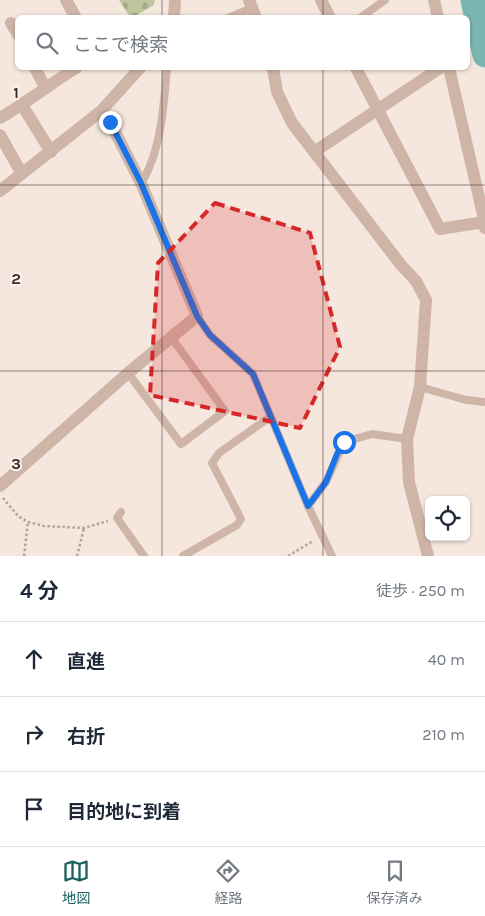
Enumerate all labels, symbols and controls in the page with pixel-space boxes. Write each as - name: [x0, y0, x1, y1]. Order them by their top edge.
- search box: [15, 15, 470, 70]
- icon: search: [33, 29, 61, 57]
- text: ここで検索: [73, 34, 168, 56]
- text: 1: [13, 83, 19, 102]
- route end: [99, 111, 122, 134]
- text: 2: [11, 269, 21, 288]
- route start: [333, 431, 356, 454]
- text: 3: [11, 454, 21, 473]
- map controls: [425, 496, 470, 541]
- button: locate: [425, 496, 470, 541]
- text: 4 分: [20, 579, 59, 603]
- text: 徒歩 · 250 m: [376, 581, 465, 600]
- icon: ahead: [20, 645, 48, 673]
- text: 40 m: [428, 650, 465, 669]
- text: 直進: [67, 651, 105, 673]
- icon: right: [20, 720, 48, 748]
- text: 210 m: [422, 725, 465, 744]
- text: 右折: [67, 726, 105, 748]
- icon: arrive: [20, 795, 48, 823]
- text: 目的地に到着: [67, 801, 181, 823]
- tab: 地図: [62, 857, 90, 907]
- tab: 経路: [214, 857, 242, 907]
- tab: 保存済み: [367, 857, 423, 907]

